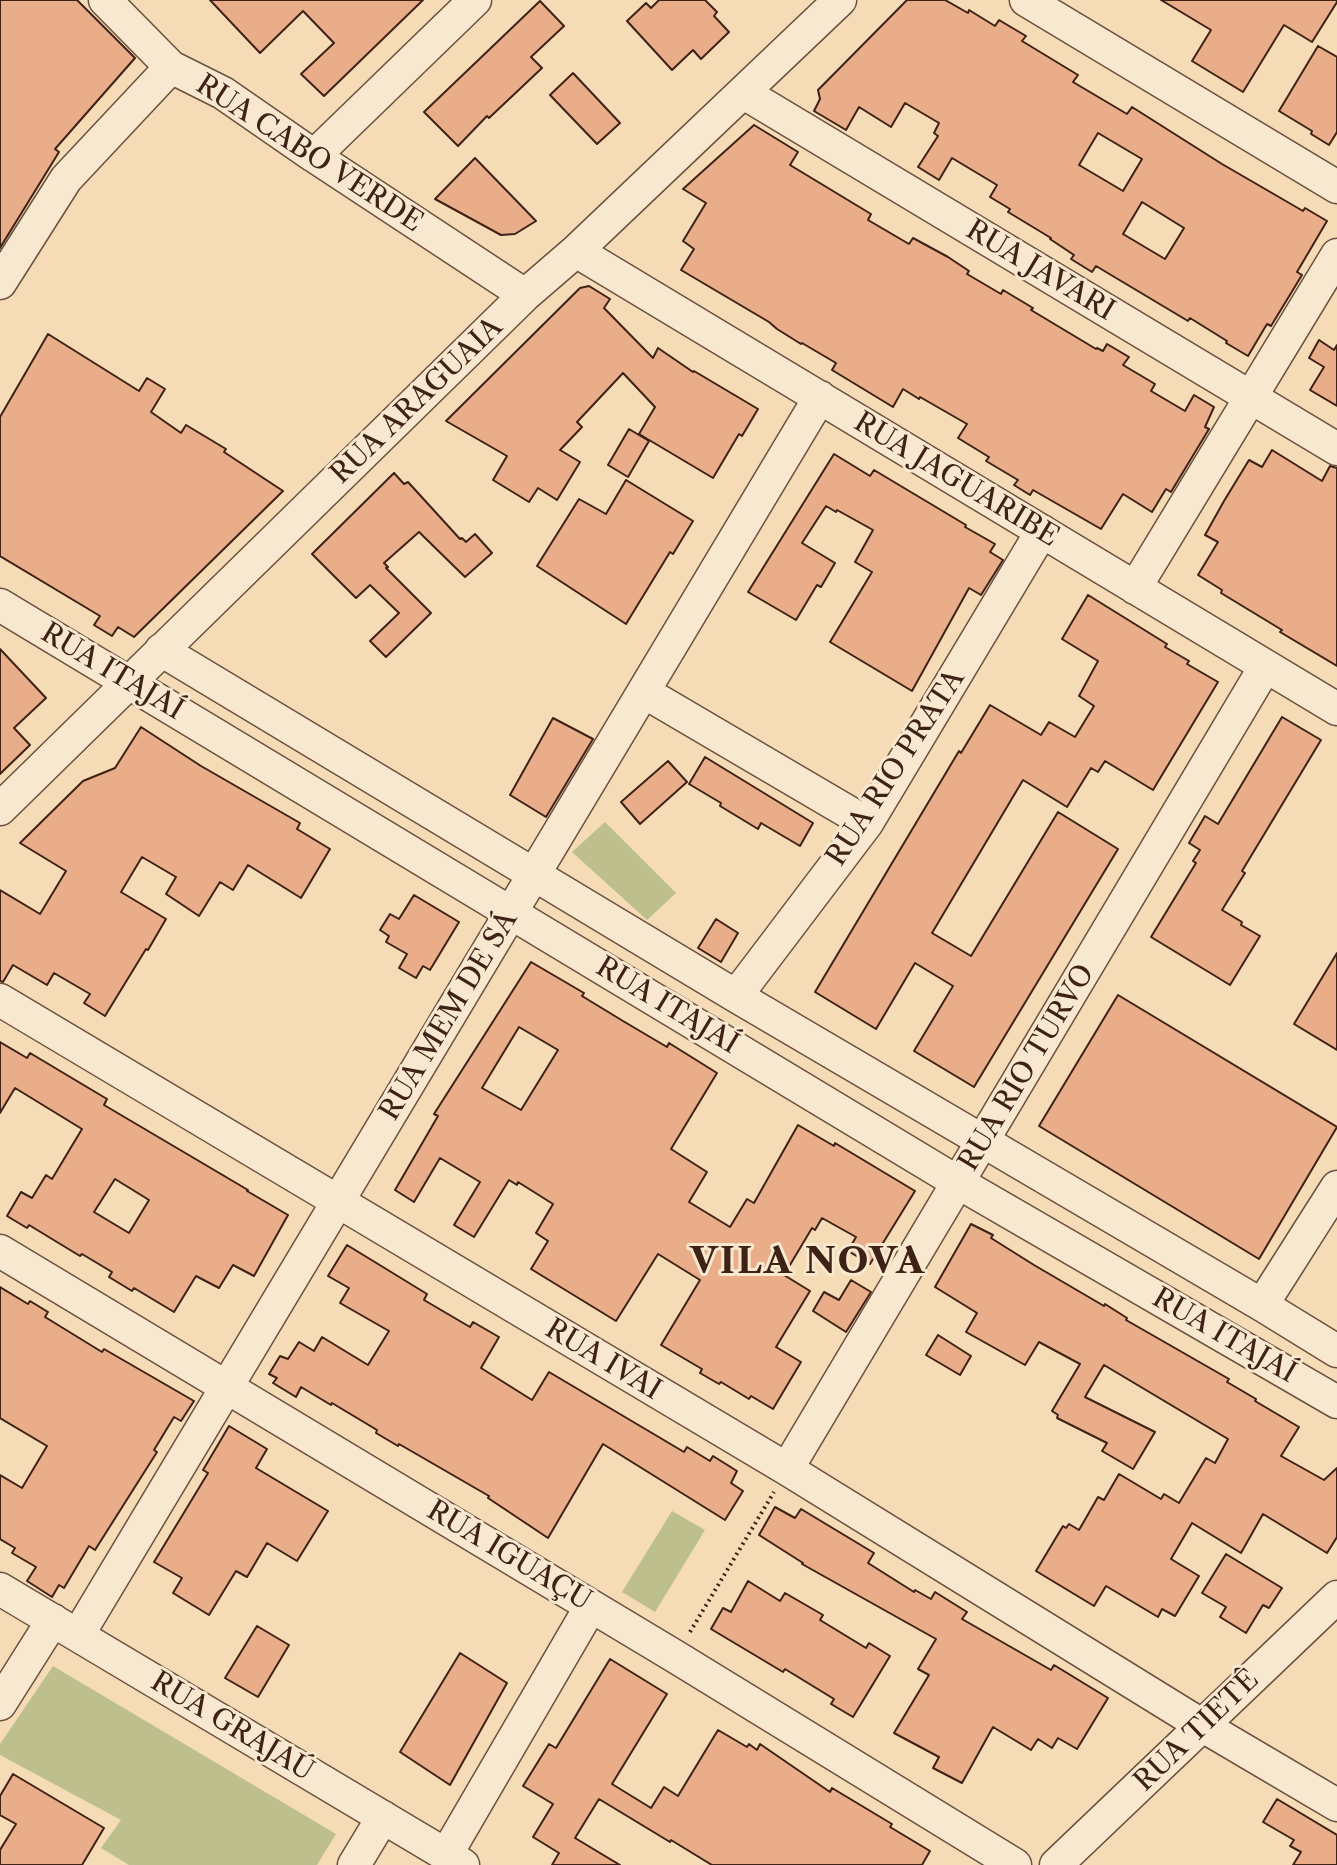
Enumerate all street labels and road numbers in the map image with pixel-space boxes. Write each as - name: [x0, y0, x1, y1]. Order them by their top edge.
- street label: RUA CABO VERDE: [189, 68, 429, 240]
- street label: RUA JAVARI: [960, 214, 1120, 328]
- street label: RUA ARAGUAIA: [324, 311, 510, 491]
- street label: RUA JAGUARIBE: [848, 406, 1064, 554]
- street label: RUA ITAJAÍ: [35, 616, 189, 728]
- street label: RUA RIO PRATA: [820, 663, 972, 873]
- street label: RUA MEM DE SÁ: [373, 905, 525, 1127]
- street label: RUA ITAJAÍ: [590, 950, 744, 1062]
- street label: RUA RIO TURVO: [952, 959, 1102, 1177]
- street label: RUA ITAJAÍ: [1146, 1281, 1302, 1391]
- street label: RUA IVAI: [539, 1312, 667, 1408]
- street label: RUA IGUAÇU: [421, 1494, 597, 1618]
- street label: RUA TIETÊ: [1128, 1663, 1266, 1799]
- street label: RUA GRAJAÚ: [145, 1665, 319, 1789]

